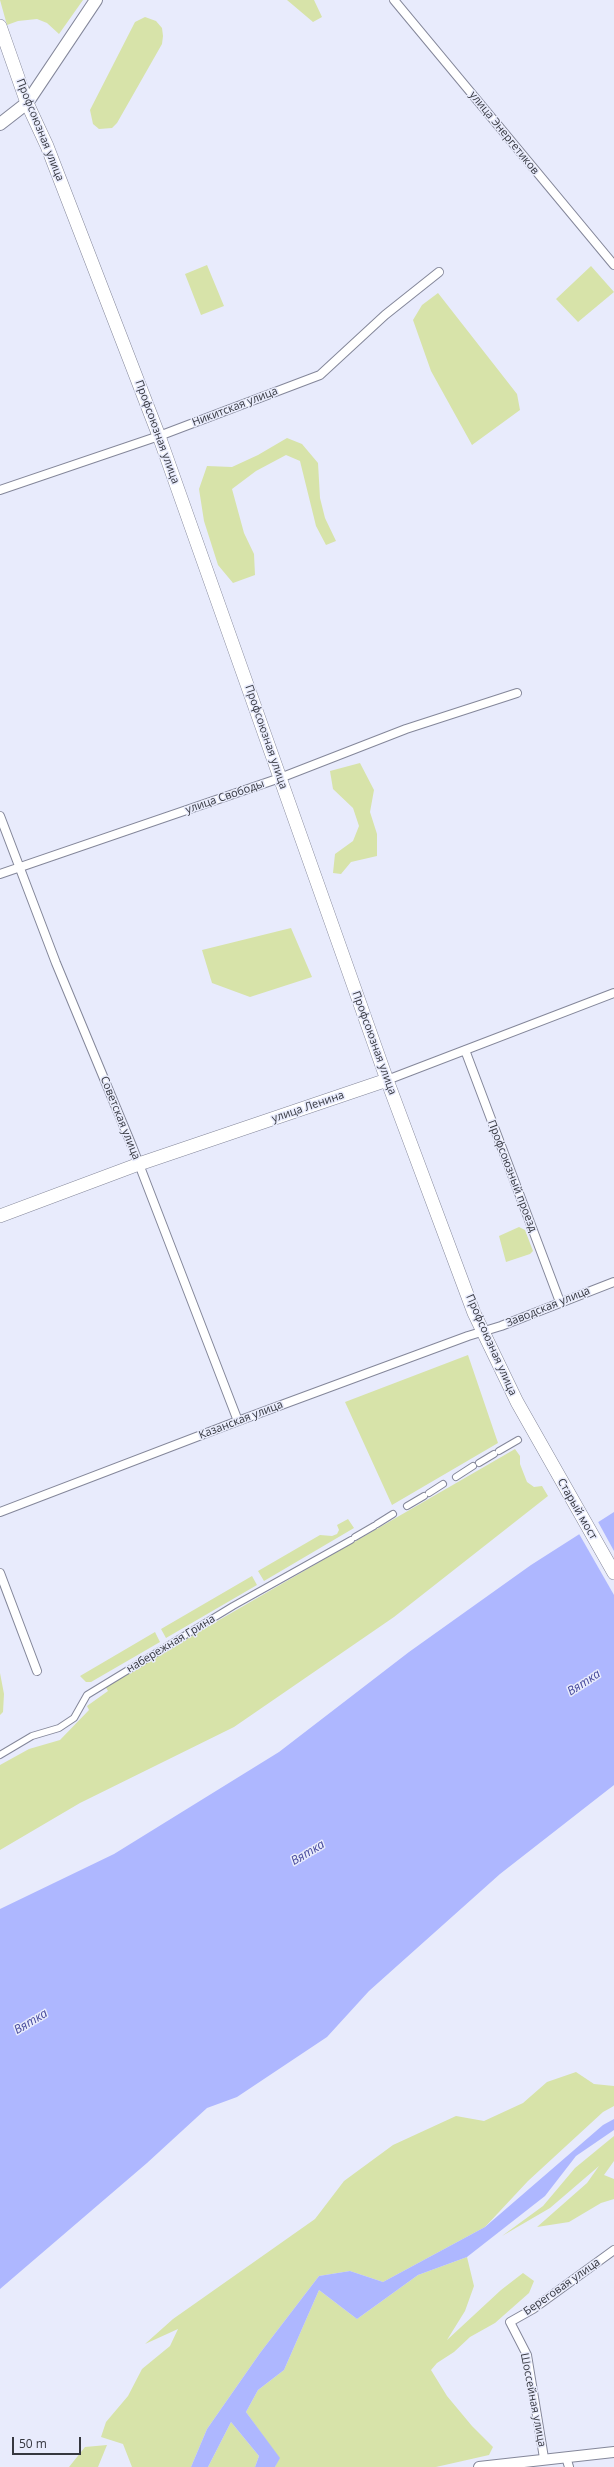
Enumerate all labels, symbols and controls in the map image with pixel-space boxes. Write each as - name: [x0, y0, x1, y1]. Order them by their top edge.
- street label: Профсоюзная улица: [13, 77, 67, 183]
- street label: улица Энергетиков: [466, 89, 542, 177]
- street label: Профсоюзная улица: [132, 378, 182, 486]
- street label: Никитская улица: [190, 385, 280, 429]
- street label: Профсоюзная улица: [242, 683, 290, 791]
- street label: улица Свободы: [184, 777, 266, 817]
- street label: Профсоюзная улица: [349, 989, 399, 1097]
- street label: Советская улица: [97, 1074, 143, 1162]
- street label: улица Ленина: [270, 1088, 346, 1126]
- street label: Профсоюзный проезд: [485, 1118, 539, 1234]
- street label: Заводская улица: [504, 1284, 592, 1330]
- street label: Профсоюзная улица: [463, 1292, 519, 1398]
- street label: Казанская улица: [197, 1398, 285, 1442]
- street label: Старый мост: [554, 1476, 600, 1542]
- street label: набережная Грина: [124, 1612, 218, 1676]
- water label: Вятка: [565, 1667, 603, 1699]
- water label: Вятка: [289, 1837, 327, 1869]
- water label: Вятка: [12, 2006, 50, 2038]
- street label: Береговая улица: [521, 2256, 603, 2318]
- street label: Шоссейная улица: [517, 2352, 549, 2448]
- scale bar: [14, 2429, 83, 2455]
- text: 50 m: [19, 2435, 47, 2452]

